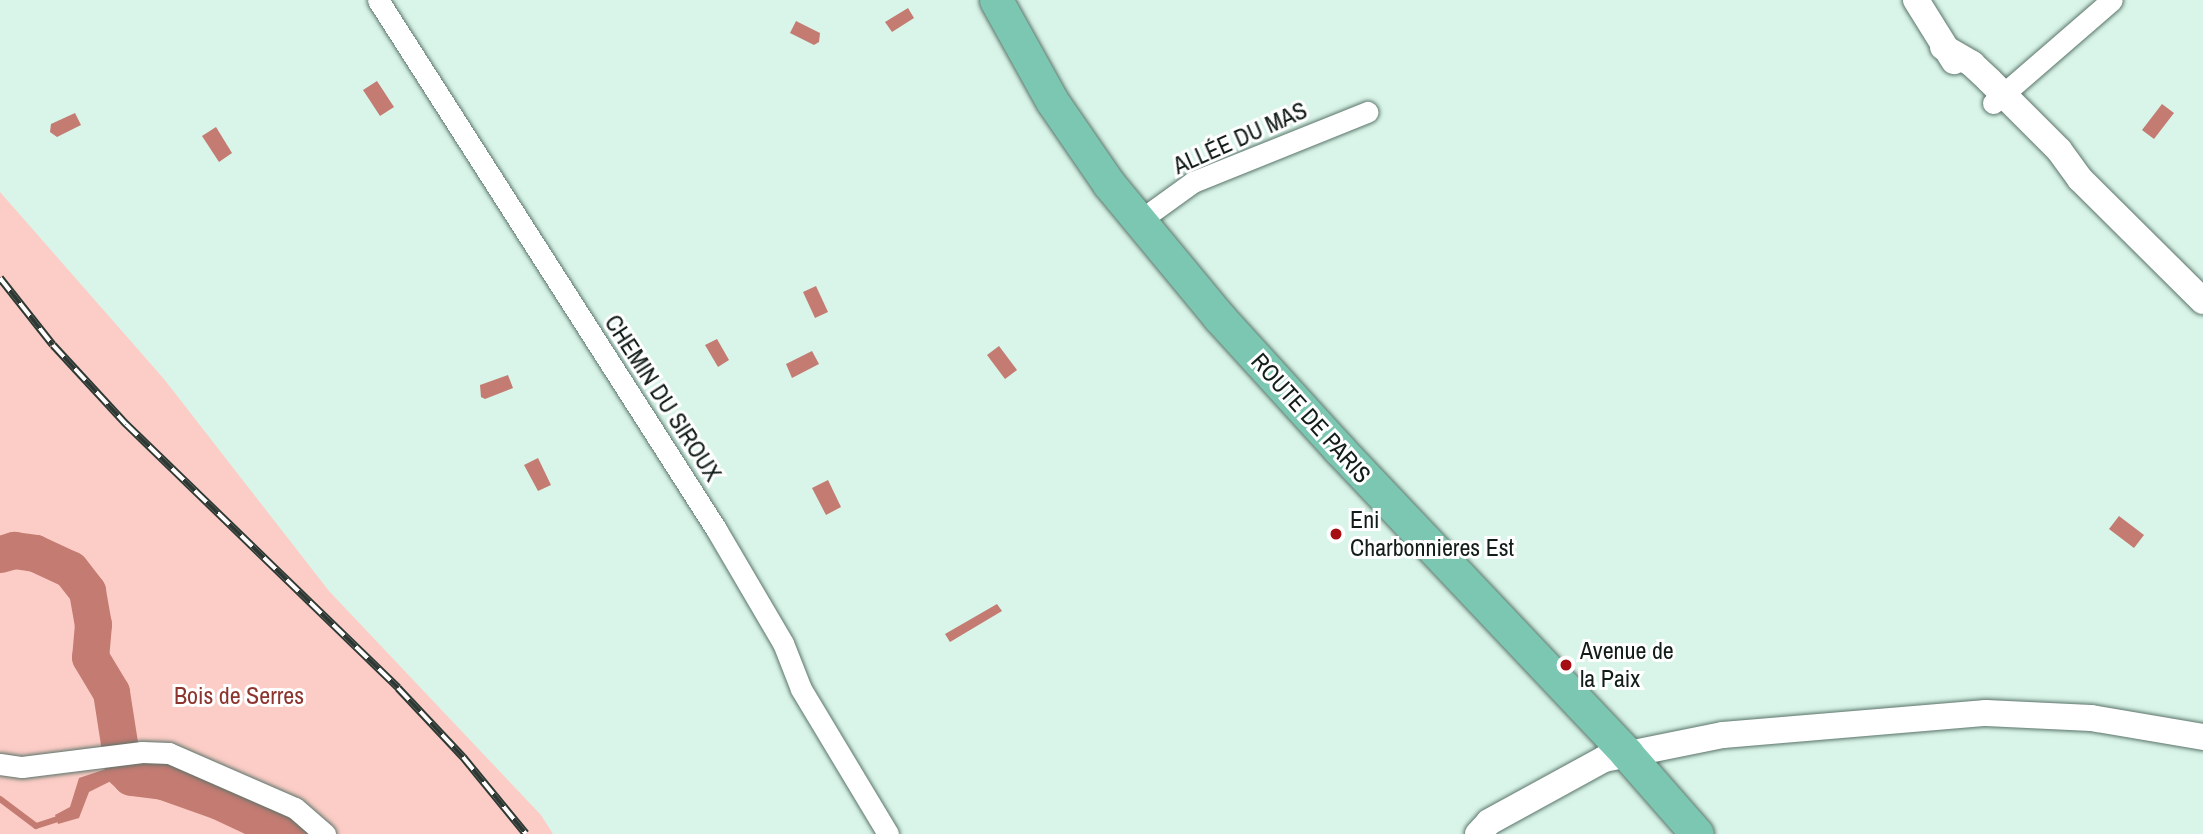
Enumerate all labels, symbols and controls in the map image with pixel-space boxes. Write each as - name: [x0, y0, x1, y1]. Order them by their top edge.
- street label: ALLÉE DU MAS: [1169, 96, 1311, 180]
- street label: CHEMIN DU SIROUX: [599, 309, 727, 487]
- street label: ROUTE DE PARIS: [1245, 347, 1377, 489]
- place label: Eni Charbonnieres Est: [1350, 506, 1514, 562]
- marker: Eni Charbonnieres Est: [1328, 526, 1344, 542]
- place label: Avenue de la Paix: [1580, 637, 1674, 693]
- marker: Avenue de la Paix: [1558, 657, 1574, 673]
- park label: Bois de Serres: [174, 682, 304, 710]

